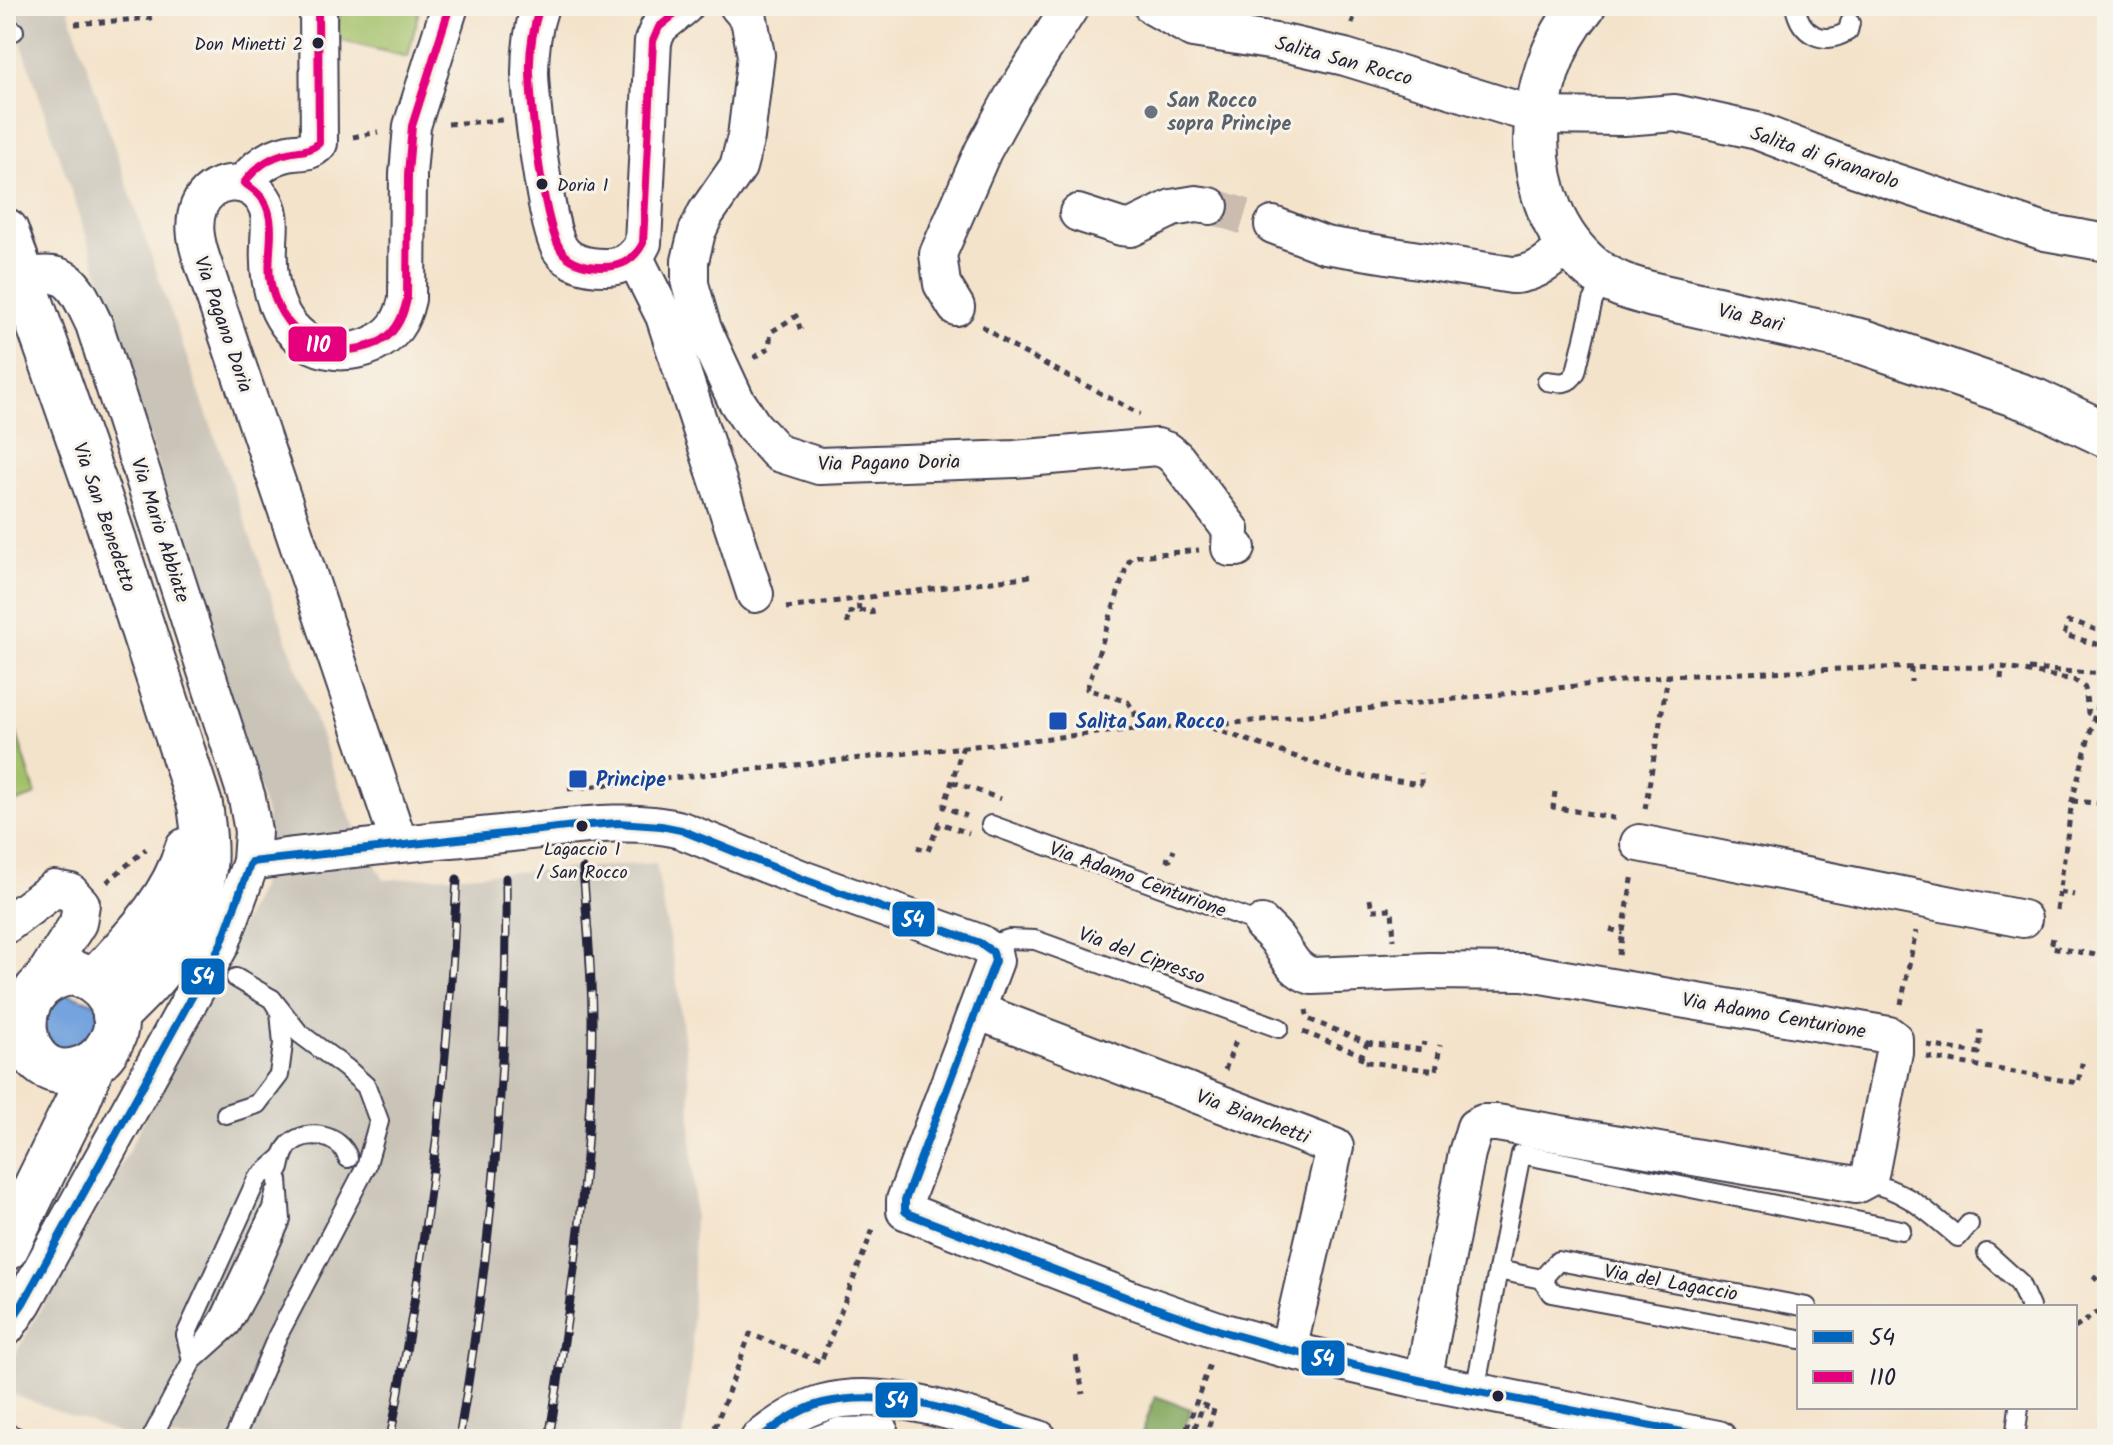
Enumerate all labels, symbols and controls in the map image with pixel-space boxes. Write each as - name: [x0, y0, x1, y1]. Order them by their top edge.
- street label: Salita San Rocco: [1271, 28, 1416, 96]
- place label: Don Minetti 2: [194, 31, 303, 60]
- marker: Don Minetti 2: [310, 35, 326, 51]
- place label: San Rocco sopra Principe: [1167, 86, 1292, 141]
- marker: San Rocco sopra Principe: [1142, 103, 1160, 121]
- street label: Salita di Granarolo: [1746, 118, 1903, 199]
- place label: Doria 1: [557, 172, 608, 201]
- marker: Doria 1: [534, 176, 550, 192]
- street label: Via Pagano Doria: [184, 252, 260, 397]
- street label: Via Bari: [1715, 296, 1788, 342]
- line badge: I10: [287, 325, 348, 363]
- text: I10: [306, 329, 331, 364]
- street label: Via San Benedetto: [63, 438, 144, 597]
- street label: Via Pagano Doria: [818, 447, 960, 481]
- street label: Via Mario Abbiate: [121, 454, 198, 607]
- place label: Salita San Rocco: [1076, 707, 1225, 739]
- marker: Salita San Rocco: [1047, 710, 1069, 732]
- place label: Principe: [596, 765, 666, 797]
- marker: Principe: [567, 768, 589, 790]
- marker: Lagaccio 1 / San Rocco: [574, 818, 590, 834]
- street label: Via Adamo Centurione: [1044, 834, 1230, 928]
- place label: Lagaccio 1 / San Rocco: [536, 836, 628, 888]
- line badge: 54: [891, 900, 936, 938]
- text: 54: [900, 904, 925, 939]
- street label: Via del Cipresso: [1073, 919, 1209, 995]
- line badge: 54: [180, 957, 226, 996]
- text: 54: [190, 961, 215, 996]
- street label: Via Adamo Centurione: [1679, 985, 1868, 1049]
- street label: Via Bianchetti: [1191, 1082, 1315, 1155]
- street label: Via del Lagaccio: [1601, 1256, 1740, 1311]
- legend: [1797, 1305, 2077, 1409]
- text: 54: [1869, 1319, 1895, 1358]
- line badge: 54: [1300, 1339, 1346, 1377]
- text: 54: [1310, 1343, 1335, 1378]
- text: I10: [1869, 1359, 1896, 1398]
- line badge: 54: [874, 1381, 919, 1419]
- text: 54: [884, 1385, 909, 1420]
- unlabelled marker: [1490, 1388, 1506, 1404]

